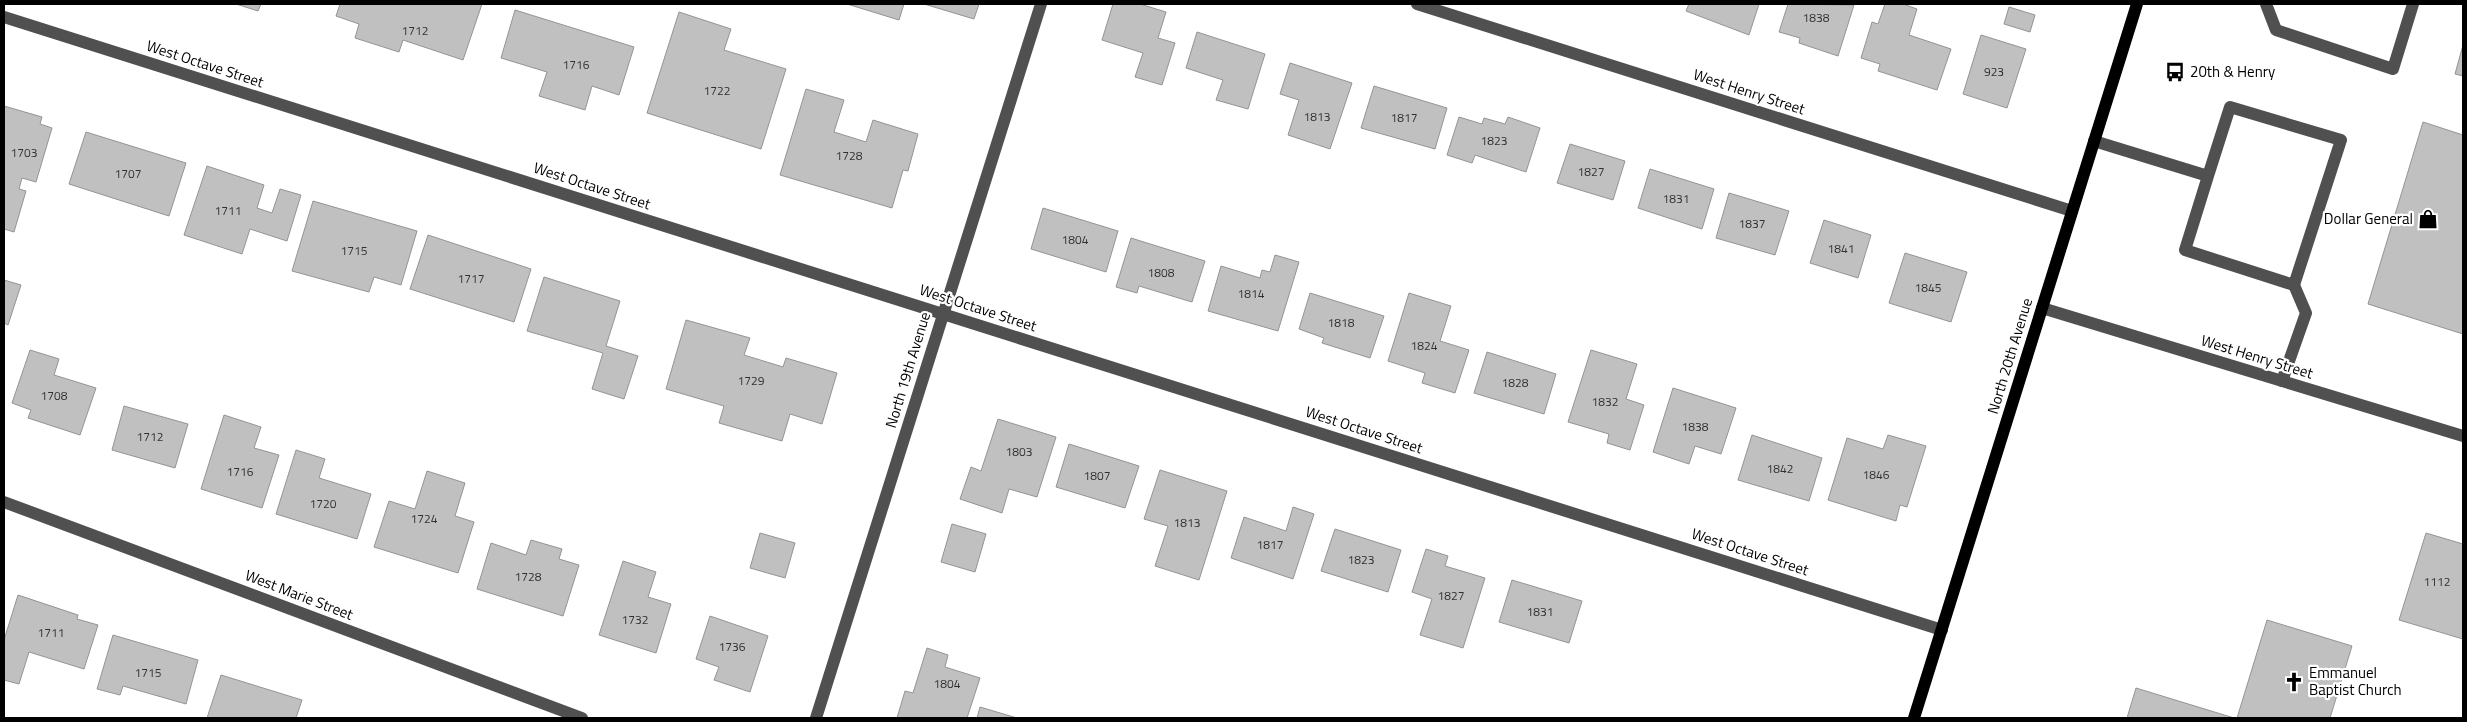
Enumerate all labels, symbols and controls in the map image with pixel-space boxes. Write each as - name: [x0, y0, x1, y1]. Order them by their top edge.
- house number: 1838: [1803, 8, 1830, 27]
- house number: 1712: [402, 21, 428, 40]
- street label: West Octave Street: [144, 34, 267, 94]
- house number: 1716: [563, 55, 590, 74]
- place label: 20th & Henry: [2190, 60, 2275, 83]
- bus stop icon: 20th & Henry: [2164, 61, 2186, 83]
- house number: 923: [1984, 62, 2004, 81]
- street label: West Henry Street: [1690, 63, 1809, 121]
- house number: 1722: [704, 81, 730, 100]
- house number: 1813: [1304, 107, 1330, 126]
- house number: 1817: [1391, 108, 1417, 127]
- house number: 1823: [1481, 131, 1507, 150]
- house number: 1703: [11, 143, 37, 162]
- house number: 1728: [836, 146, 863, 165]
- street label: West Octave Street: [531, 156, 654, 216]
- house number: 1827: [1578, 162, 1604, 181]
- house number: 1707: [115, 164, 141, 183]
- house number: 1831: [1663, 189, 1689, 208]
- house number: 1711: [215, 201, 241, 220]
- place label: Dollar General: [2324, 207, 2413, 230]
- shop icon: Dollar General: [2417, 208, 2439, 230]
- house number: 1837: [1739, 214, 1765, 233]
- house number: 1804: [1062, 230, 1089, 249]
- house number: 1841: [1828, 239, 1854, 258]
- house number: 1715: [341, 241, 368, 260]
- house number: 1808: [1148, 263, 1175, 282]
- house number: 1717: [458, 269, 484, 288]
- street label: West Octave Street: [917, 278, 1040, 338]
- house number: 1845: [1915, 278, 1942, 297]
- house number: 1814: [1238, 284, 1265, 303]
- street label: North 20th Avenue: [1981, 295, 2038, 417]
- street label: North 19th Avenue: [879, 309, 936, 431]
- house number: 1818: [1328, 313, 1355, 332]
- street label: West Henry Street: [2198, 329, 2317, 385]
- house number: 1824: [1411, 336, 1438, 355]
- house number: 1729: [738, 371, 765, 390]
- house number: 1828: [1502, 373, 1529, 392]
- house number: 1708: [41, 386, 68, 405]
- house number: 1832: [1592, 392, 1618, 411]
- street label: West Octave Street: [1303, 400, 1426, 460]
- house number: 1838: [1682, 417, 1709, 436]
- house number: 1712: [137, 427, 163, 446]
- house number: 1803: [1006, 442, 1032, 461]
- house number: 1842: [1767, 459, 1793, 478]
- house number: 1716: [227, 462, 254, 481]
- house number: 1846: [1863, 465, 1890, 484]
- house number: 1807: [1084, 466, 1110, 485]
- house number: 1720: [310, 494, 337, 513]
- house number: 1724: [411, 509, 438, 528]
- house number: 1813: [1174, 513, 1200, 532]
- street label: West Octave Street: [1689, 522, 1812, 582]
- house number: 1817: [1257, 535, 1283, 554]
- house number: 1823: [1348, 550, 1374, 569]
- street label: West Marie Street: [242, 563, 357, 626]
- house number: 1728: [515, 567, 542, 586]
- house number: 1112: [2424, 572, 2450, 591]
- house number: 1827: [1438, 586, 1464, 605]
- house number: 1831: [1527, 602, 1553, 621]
- house number: 1732: [622, 610, 648, 629]
- house number: 1711: [38, 623, 64, 642]
- house number: 1736: [719, 637, 746, 656]
- place label: Emmanuel Baptist Church: [2309, 661, 2402, 701]
- house number: 1715: [135, 663, 162, 682]
- church icon: Emmanuel Baptist Church: [2283, 671, 2305, 693]
- house number: 1804: [934, 674, 961, 693]

